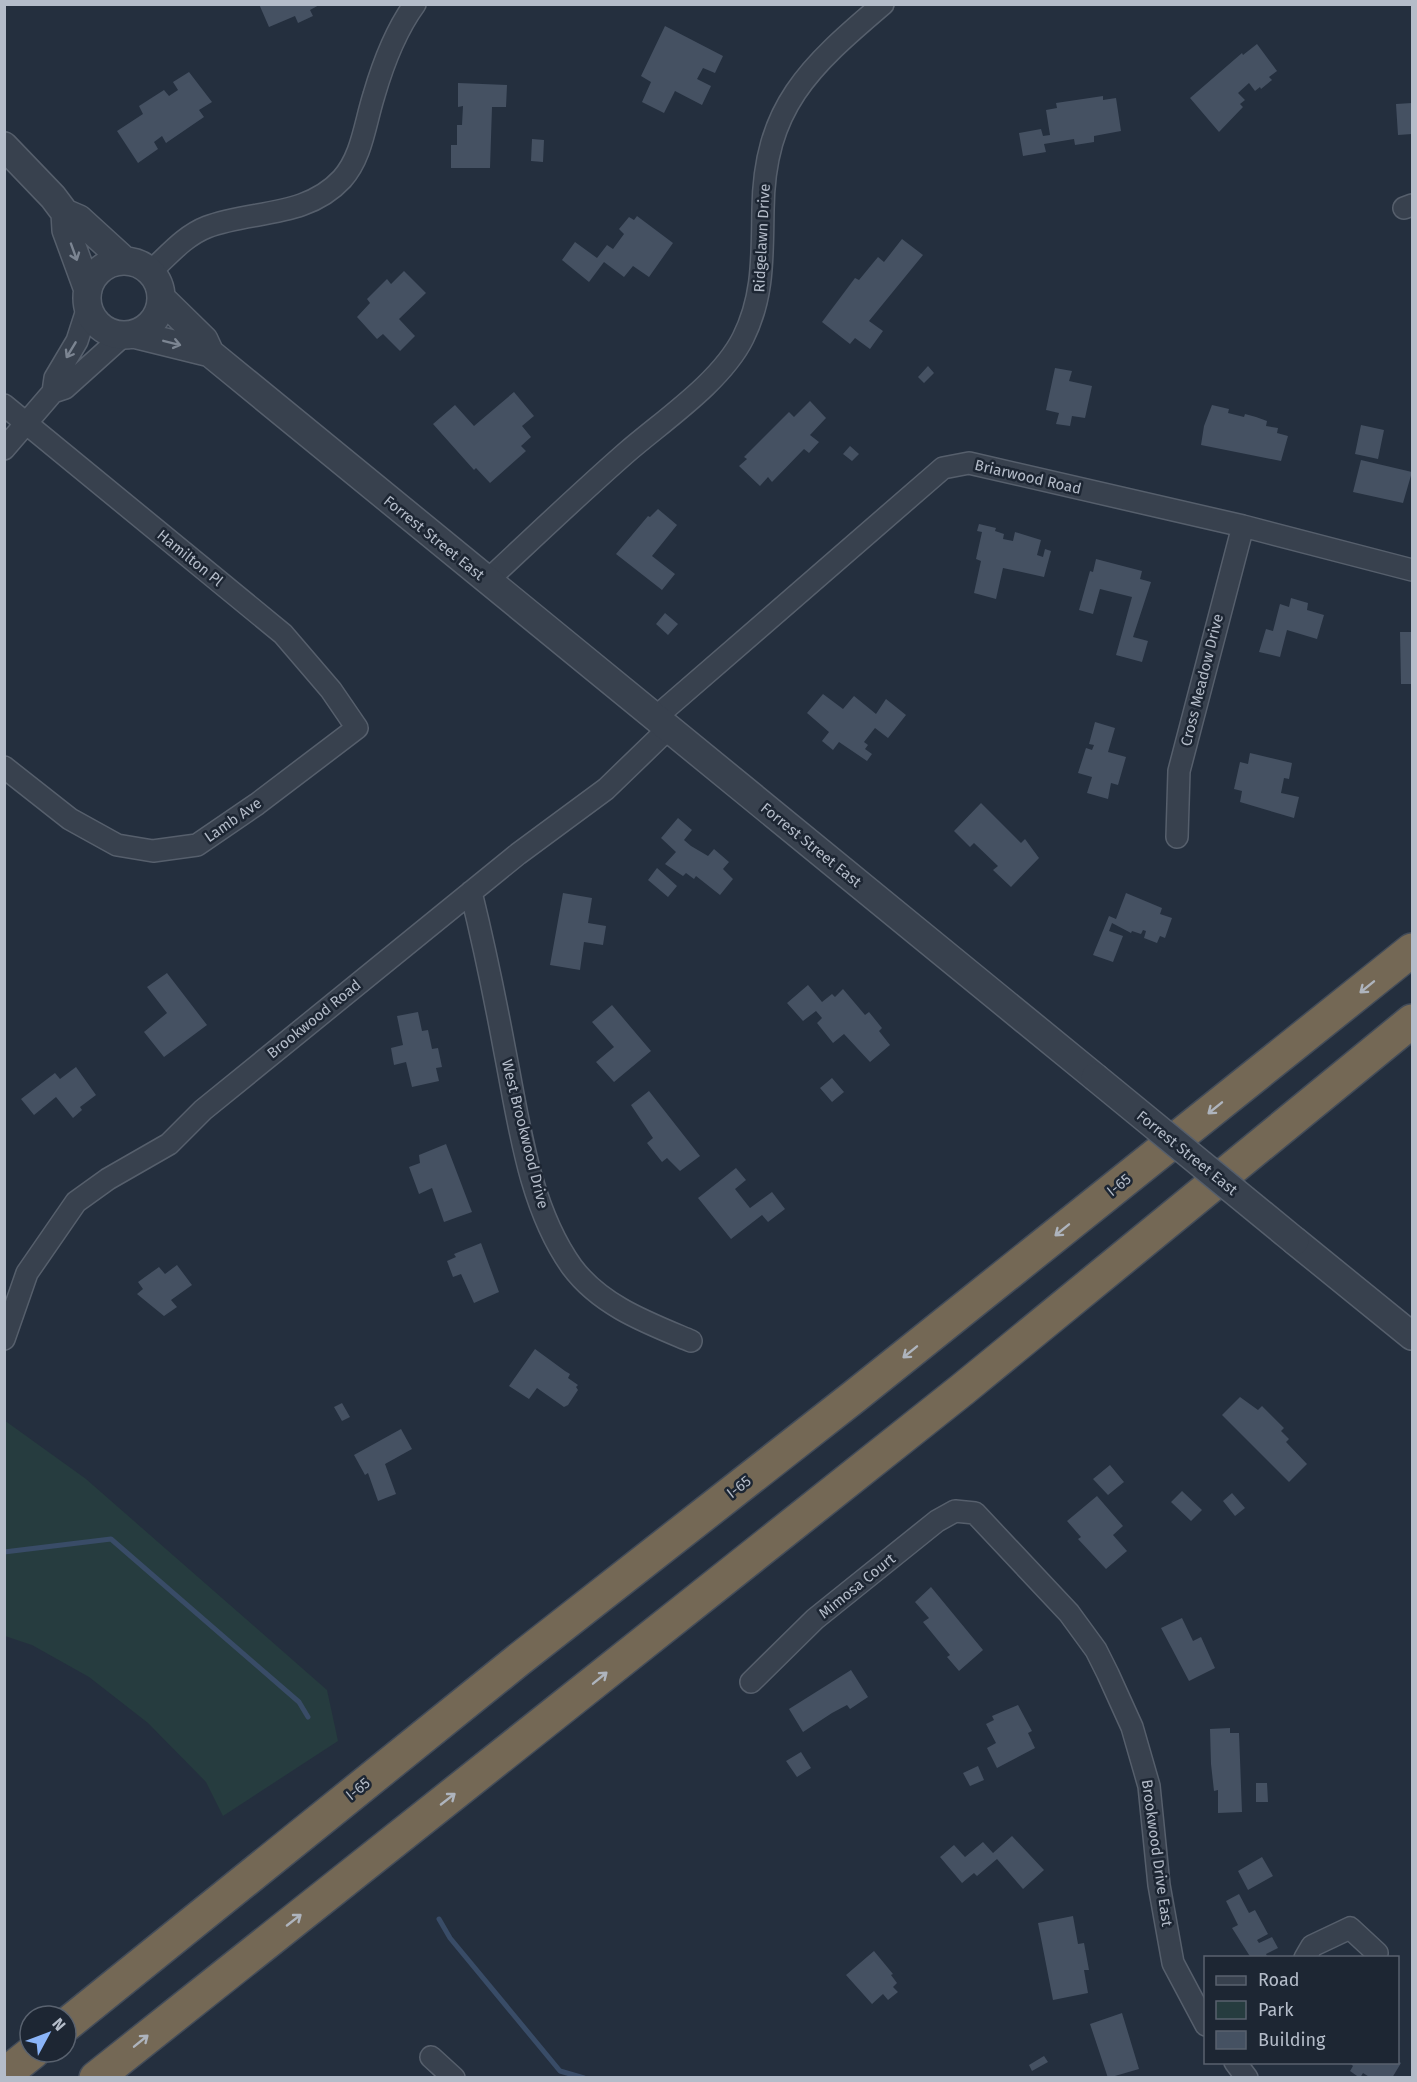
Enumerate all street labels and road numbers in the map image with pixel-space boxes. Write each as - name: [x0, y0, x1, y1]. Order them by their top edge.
- street label: Ridgelawn Drive: [750, 183, 774, 293]
- street label: Briarwood Road: [973, 456, 1083, 498]
- street label: Forrest Street East: [380, 492, 488, 584]
- street label: Hamilton Pl: [153, 526, 227, 590]
- street label: Cross Meadow Drive: [1177, 612, 1227, 748]
- street label: Lamb Ave: [201, 794, 265, 846]
- street label: Forrest Street East: [757, 799, 865, 891]
- street label: Brookwood Road: [263, 976, 365, 1062]
- street label: West Brookwood Drive: [498, 1058, 552, 1210]
- street label: Forrest Street East: [1133, 1107, 1241, 1199]
- street label: I-65: [1103, 1170, 1135, 1200]
- street label: I-65: [723, 1472, 755, 1502]
- street label: Mimosa Court: [815, 1549, 899, 1622]
- street label: I-65: [342, 1774, 374, 1804]
- street label: Brookwood Drive East: [1138, 1778, 1176, 1928]

